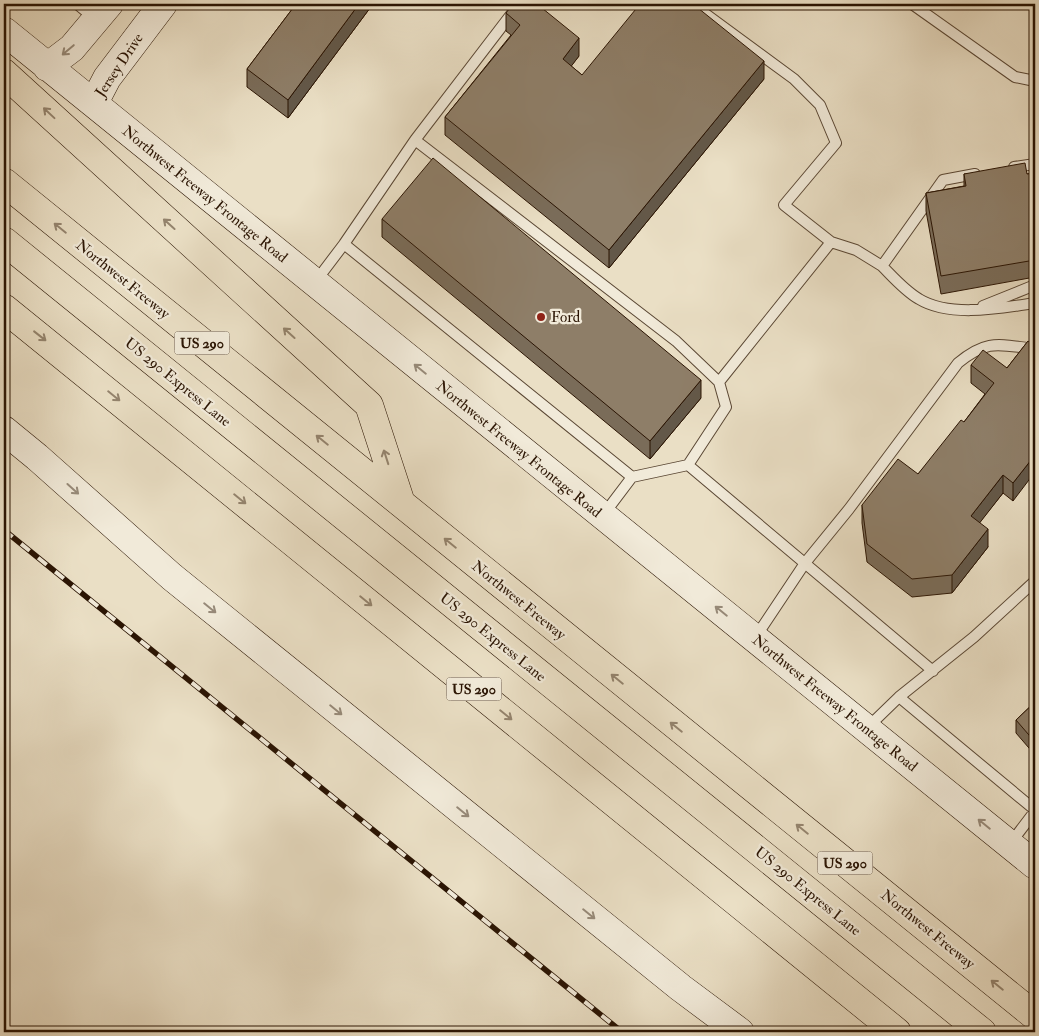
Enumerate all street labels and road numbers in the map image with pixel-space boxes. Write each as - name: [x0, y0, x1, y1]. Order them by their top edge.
- street label: Jersey Drive: [91, 30, 149, 102]
- street label: Northwest Freeway Frontage Road: [118, 122, 292, 268]
- street label: Northwest Freeway: [72, 236, 174, 324]
- road number: US 290: [174, 332, 230, 354]
- street label: US 290 Express Lane: [120, 334, 235, 432]
- street label: Northwest Freeway Frontage Road: [432, 377, 606, 523]
- street label: Northwest Freeway: [468, 557, 570, 645]
- street label: US 290 Express Lane: [435, 589, 550, 687]
- street label: Northwest Freeway Frontage Road: [748, 631, 922, 777]
- road number: US 290: [446, 678, 502, 701]
- street label: US 290 Express Lane: [750, 843, 865, 941]
- road number: US 290: [818, 851, 872, 874]
- street label: Northwest Freeway: [877, 886, 979, 974]

